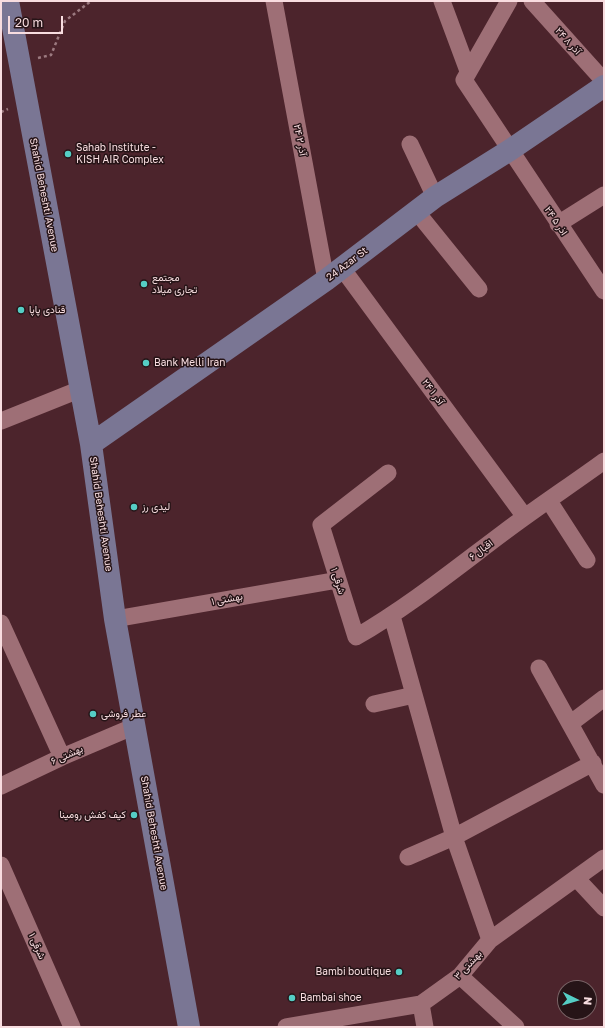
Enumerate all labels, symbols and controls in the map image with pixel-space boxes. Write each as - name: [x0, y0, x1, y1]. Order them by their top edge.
- scale bar: [10, 8, 65, 34]
- text: 20 m: [15, 15, 43, 30]
- street label: ۲۴ آذر ۸: [553, 25, 583, 57]
- street label: ۲۴ آذر ۲: [291, 123, 309, 157]
- street label: Shahid Beheshti Avenue: [27, 137, 61, 253]
- place label: Sahab Institute - KISH AIR Complex: [76, 142, 164, 166]
- marker: Sahab Institute - KISH AIR Complex: [63, 149, 73, 159]
- street label: ۲۴ اذر ۵: [542, 204, 570, 238]
- street label: 24 Azar St: [324, 245, 370, 283]
- place label: مجتمع تجاری میلاد: [152, 272, 197, 296]
- marker: مجتمع تجاری میلاد: [139, 279, 149, 289]
- place label: قنادی پاپا: [29, 304, 65, 316]
- marker: قنادی پاپا: [16, 305, 26, 315]
- place label: Bank Melli Iran: [154, 357, 225, 369]
- marker: Bank Melli Iran: [141, 358, 151, 368]
- street label: ۲۴ آذر ۱: [420, 377, 446, 407]
- street label: Shahid Beheshti Avenue: [87, 456, 115, 572]
- place label: لیدی رز: [142, 501, 170, 513]
- marker: لیدی رز: [129, 502, 139, 512]
- street label: اقبال ۶: [467, 537, 495, 563]
- street label: شرقی ۱: [328, 566, 348, 596]
- street label: بهشتی ۱: [210, 590, 244, 608]
- place label: عطر فروشی: [101, 708, 146, 720]
- marker: عطر فروشی: [88, 709, 98, 719]
- street label: بهشتی ۶: [49, 743, 85, 767]
- street label: Shahid Beheshti Avenue: [138, 775, 170, 891]
- place label: کیف کفش رومینا: [59, 809, 126, 821]
- marker: کیف کفش رومینا: [129, 810, 139, 820]
- street label: شرقی ۱: [26, 931, 48, 961]
- street label: بهشتی ۳: [451, 948, 485, 982]
- place label: Bambi boutique: [316, 966, 391, 978]
- marker: Bambi boutique: [394, 967, 404, 977]
- north arrow: [557, 980, 597, 1020]
- place label: Bambai shoe: [300, 992, 361, 1004]
- marker: Bambai shoe: [287, 993, 297, 1003]
- text: N: [582, 996, 595, 1006]

